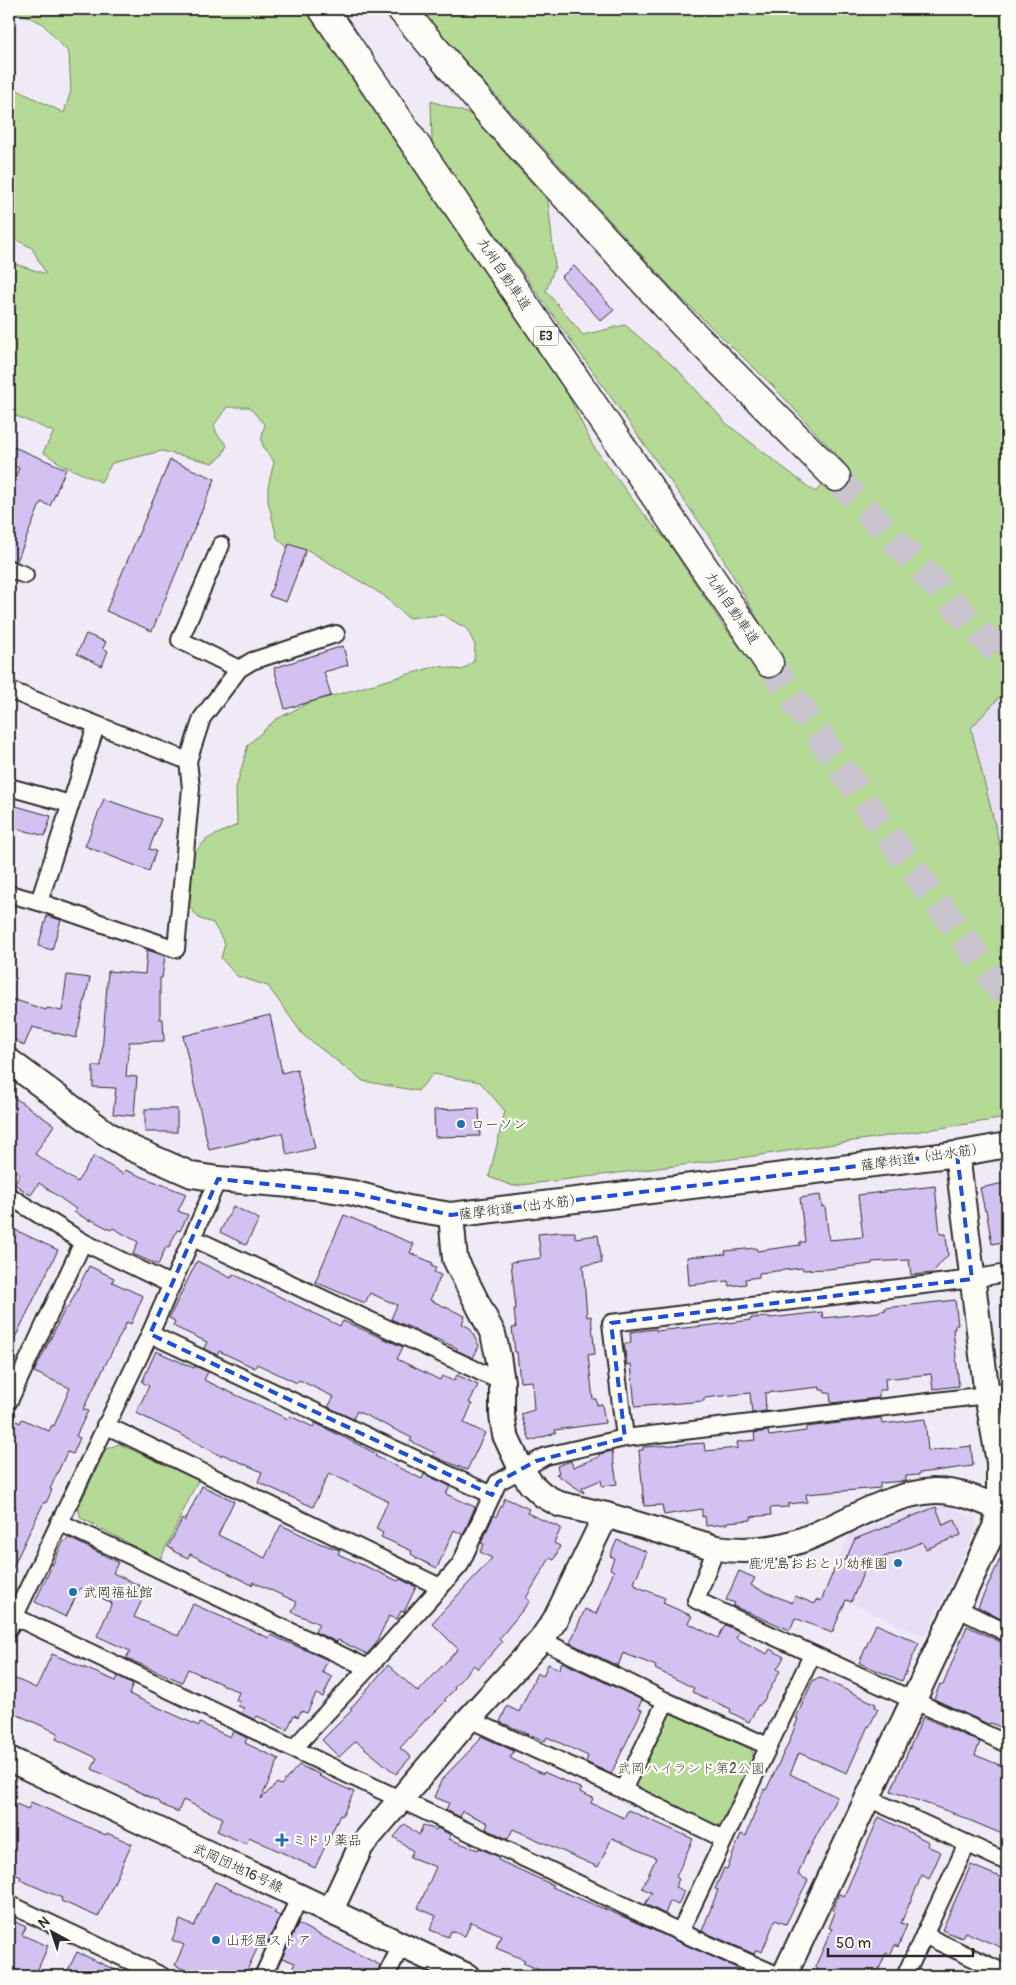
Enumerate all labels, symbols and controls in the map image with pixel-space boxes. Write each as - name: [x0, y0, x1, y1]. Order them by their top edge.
- street label: 九州自動車道: [473, 234, 535, 314]
- road number: E3: [534, 326, 558, 346]
- street label: 九州自動車道: [701, 568, 763, 648]
- place label: ローソン: [471, 1116, 527, 1133]
- marker: ローソン: [455, 1118, 467, 1130]
- street label: 薩摩街道（出水筋）: [859, 1140, 987, 1174]
- street label: 薩摩街道（出水筋）: [457, 1191, 585, 1223]
- place label: 鹿児島おおとり幼稚園: [748, 1555, 888, 1572]
- marker: 鹿児島おおとり幼稚園: [892, 1557, 904, 1569]
- place label: 武岡福祉館: [83, 1584, 153, 1601]
- marker: 武岡福祉館: [67, 1586, 79, 1598]
- park label: 武岡ハイランド第2公園: [617, 1760, 765, 1777]
- place label: ミドリ薬品: [292, 1832, 362, 1849]
- marker: ミドリ薬品: [276, 1834, 288, 1846]
- street label: 武岡団地16号線: [190, 1840, 286, 1896]
- north arrow: [28, 1908, 78, 1958]
- text: N: [35, 1913, 53, 1932]
- scale bar: [828, 1925, 974, 1957]
- place label: 山形屋ストア: [226, 1932, 311, 1949]
- marker: 山形屋ストア: [210, 1934, 222, 1946]
- text: 50 m: [836, 1934, 871, 1953]

